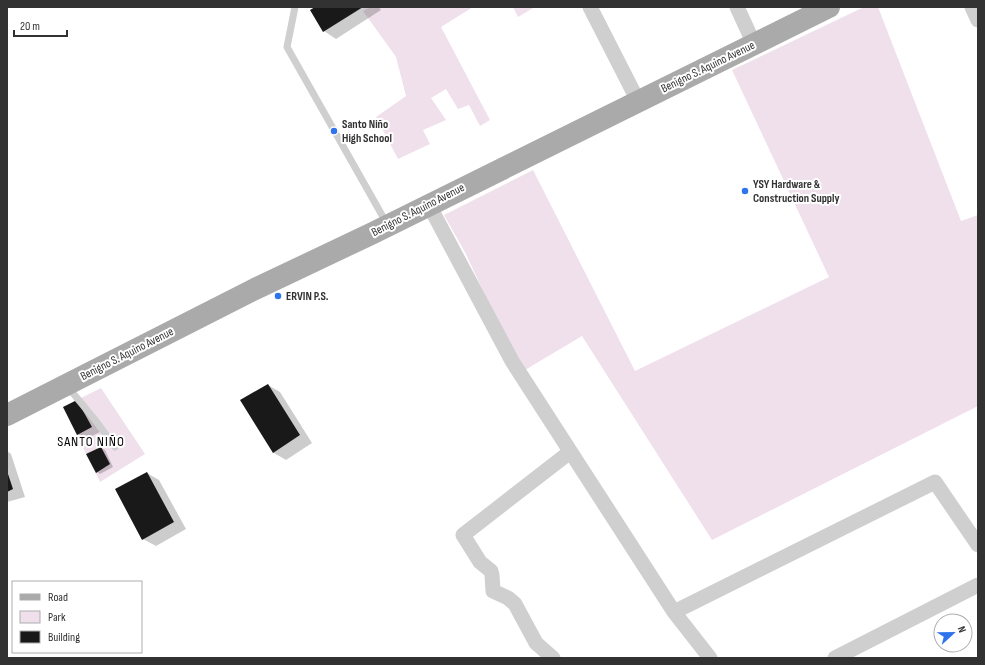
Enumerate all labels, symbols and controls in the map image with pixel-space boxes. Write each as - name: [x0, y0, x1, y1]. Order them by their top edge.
- scale bar: [14, 12, 67, 38]
- text: 20 m: [20, 19, 40, 34]
- street label: Benigno S. Aquino Avenue: [659, 38, 758, 96]
- place label: Santo Niño High School: [342, 117, 392, 146]
- marker: Santo Niño High School: [329, 126, 339, 136]
- place label: YSY Hardware & Construction Supply: [753, 177, 839, 206]
- street label: Benigno S. Aquino Avenue: [369, 180, 467, 240]
- marker: YSY Hardware & Construction Supply: [740, 186, 750, 196]
- place label: ERVIN P.S.: [286, 289, 329, 304]
- marker: ERVIN P.S.: [273, 291, 283, 301]
- street label: Benigno S. Aquino Avenue: [78, 324, 176, 384]
- district label: SANTO NIÑO: [57, 433, 125, 450]
- legend: [12, 581, 142, 653]
- text: Road: [48, 590, 68, 605]
- text: Park: [48, 610, 66, 625]
- north arrow: [933, 613, 973, 653]
- text: N: [955, 624, 969, 635]
- text: Building: [48, 630, 80, 645]

